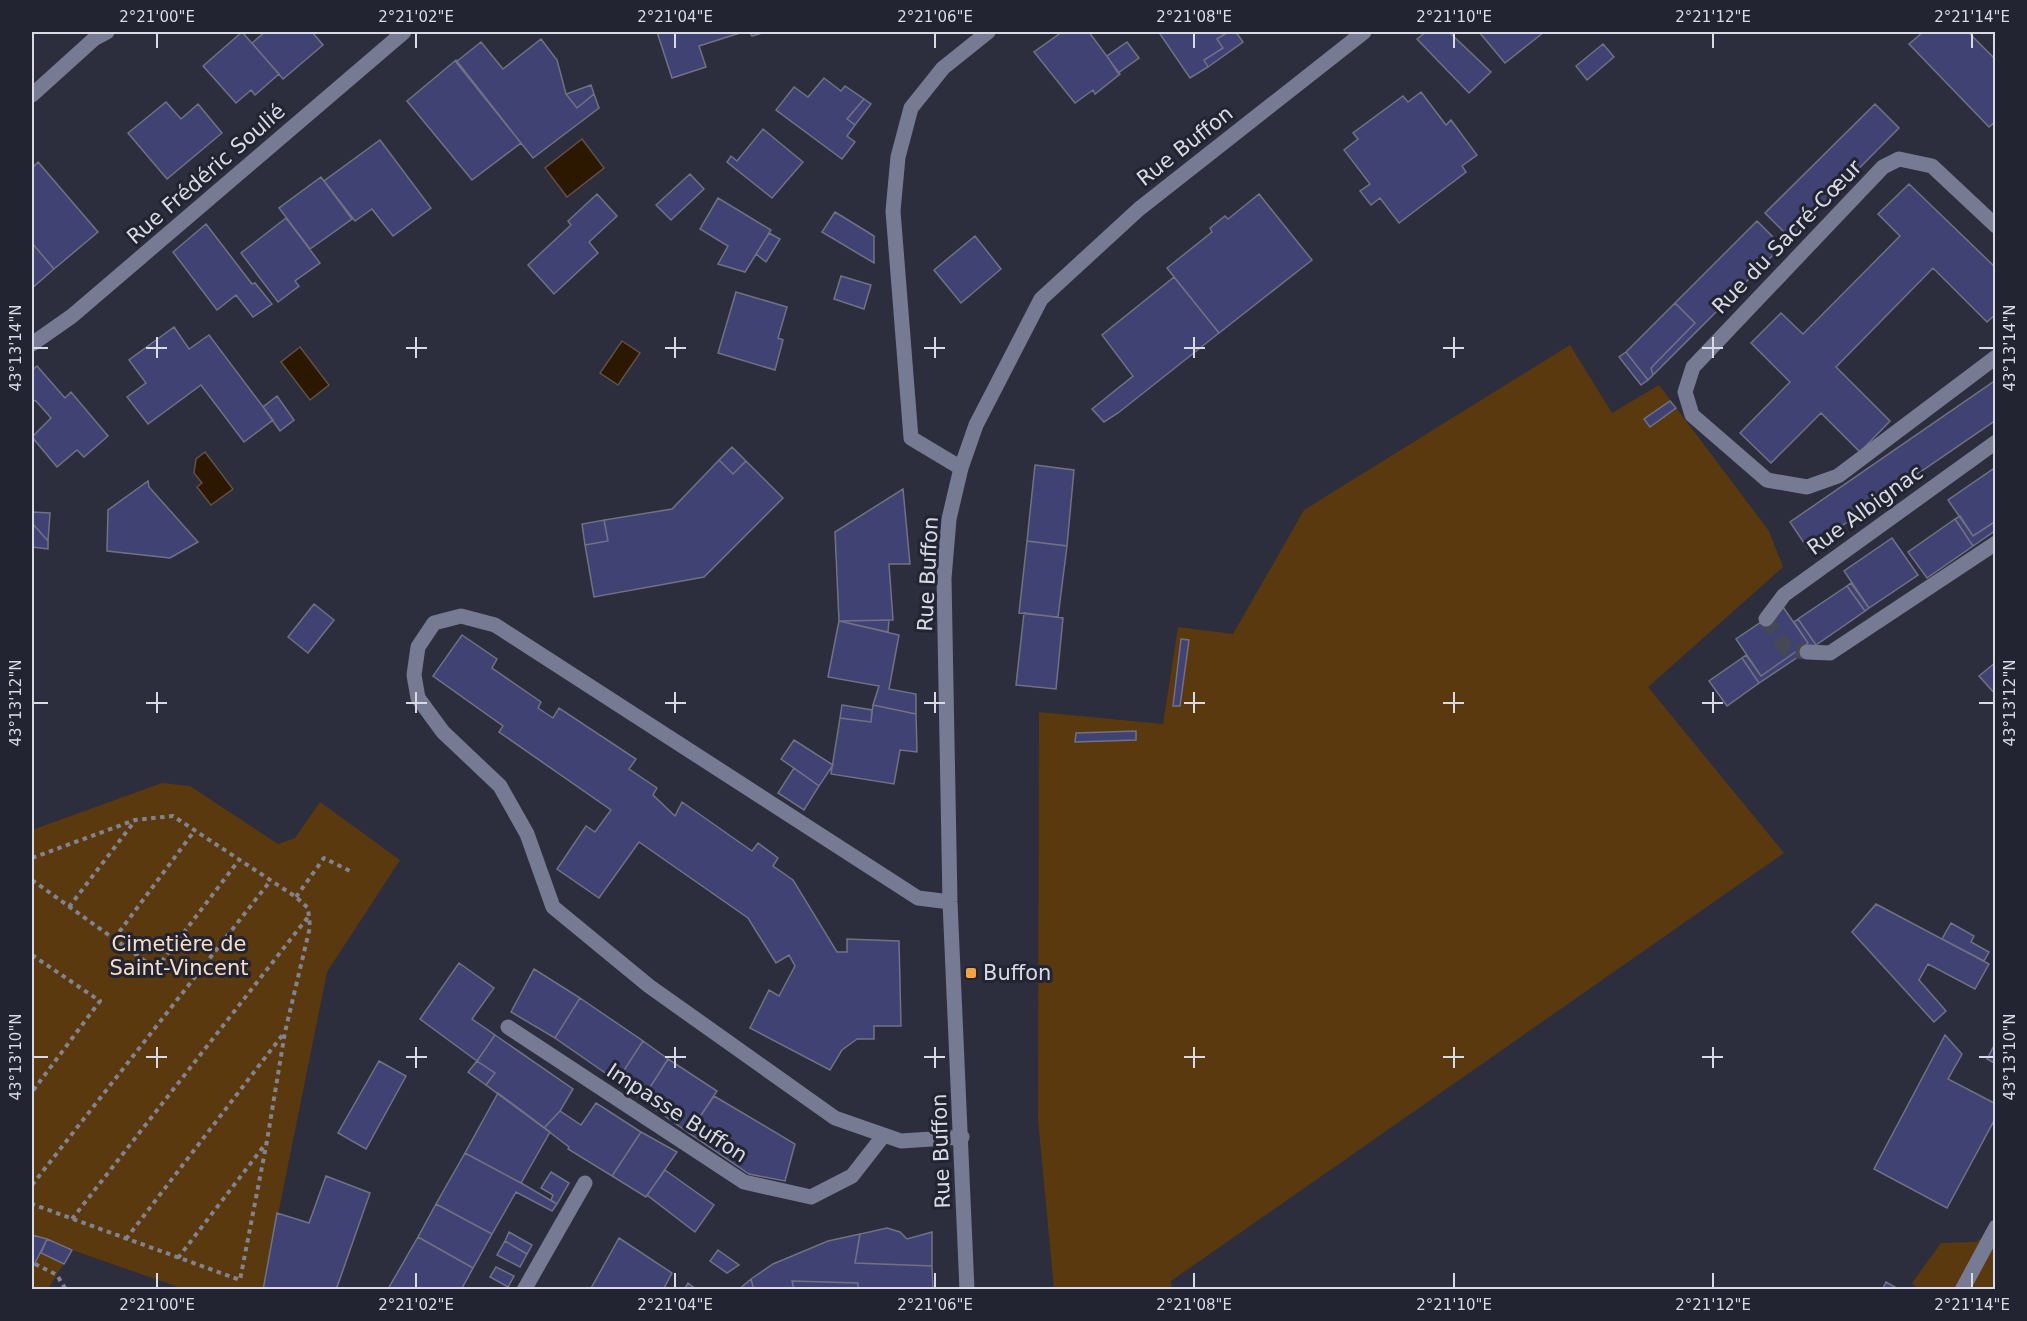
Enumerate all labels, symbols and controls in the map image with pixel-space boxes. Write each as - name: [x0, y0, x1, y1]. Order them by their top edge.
- text: 2°21'00"E: [119, 8, 195, 26]
- text: 2°21'02"E: [378, 8, 454, 26]
- text: 2°21'04"E: [637, 8, 713, 26]
- text: 2°21'06"E: [897, 8, 973, 26]
- text: 2°21'08"E: [1156, 8, 1232, 26]
- text: 2°21'10"E: [1416, 8, 1492, 26]
- text: 2°21'12"E: [1675, 8, 1751, 26]
- text: 2°21'14"E: [1934, 8, 2010, 26]
- street label: Rue Frédéric Soulié: [122, 99, 290, 249]
- street label: Rue Buffon: [1132, 101, 1238, 191]
- street label: Rue du Sacré-Cœur: [1707, 155, 1867, 319]
- text: 43°13'14"N: [7, 304, 25, 392]
- text: 43°13'14"N: [2001, 304, 2019, 392]
- street label: Rue Albignac: [1803, 460, 1927, 560]
- street label: Rue Buffon: [913, 516, 943, 632]
- text: 43°13'12"N: [7, 659, 25, 747]
- text: 43°13'12"N: [2001, 659, 2019, 747]
- park label: Cimetière de Saint-Vincent: [110, 932, 248, 980]
- place label: Buffon: [983, 961, 1051, 985]
- marker: Buffon: [964, 966, 978, 980]
- text: 43°13'10"N: [7, 1013, 25, 1101]
- text: 43°13'10"N: [2001, 1013, 2019, 1101]
- street label: Impasse Buffon: [602, 1059, 752, 1167]
- street label: Rue Buffon: [927, 1093, 955, 1209]
- text: 2°21'00"E: [119, 1296, 195, 1314]
- text: 2°21'02"E: [378, 1296, 454, 1314]
- text: 2°21'04"E: [637, 1296, 713, 1314]
- text: 2°21'06"E: [897, 1296, 973, 1314]
- text: 2°21'08"E: [1156, 1296, 1232, 1314]
- text: 2°21'10"E: [1416, 1296, 1492, 1314]
- text: 2°21'12"E: [1675, 1296, 1751, 1314]
- text: 2°21'14"E: [1934, 1296, 2010, 1314]

